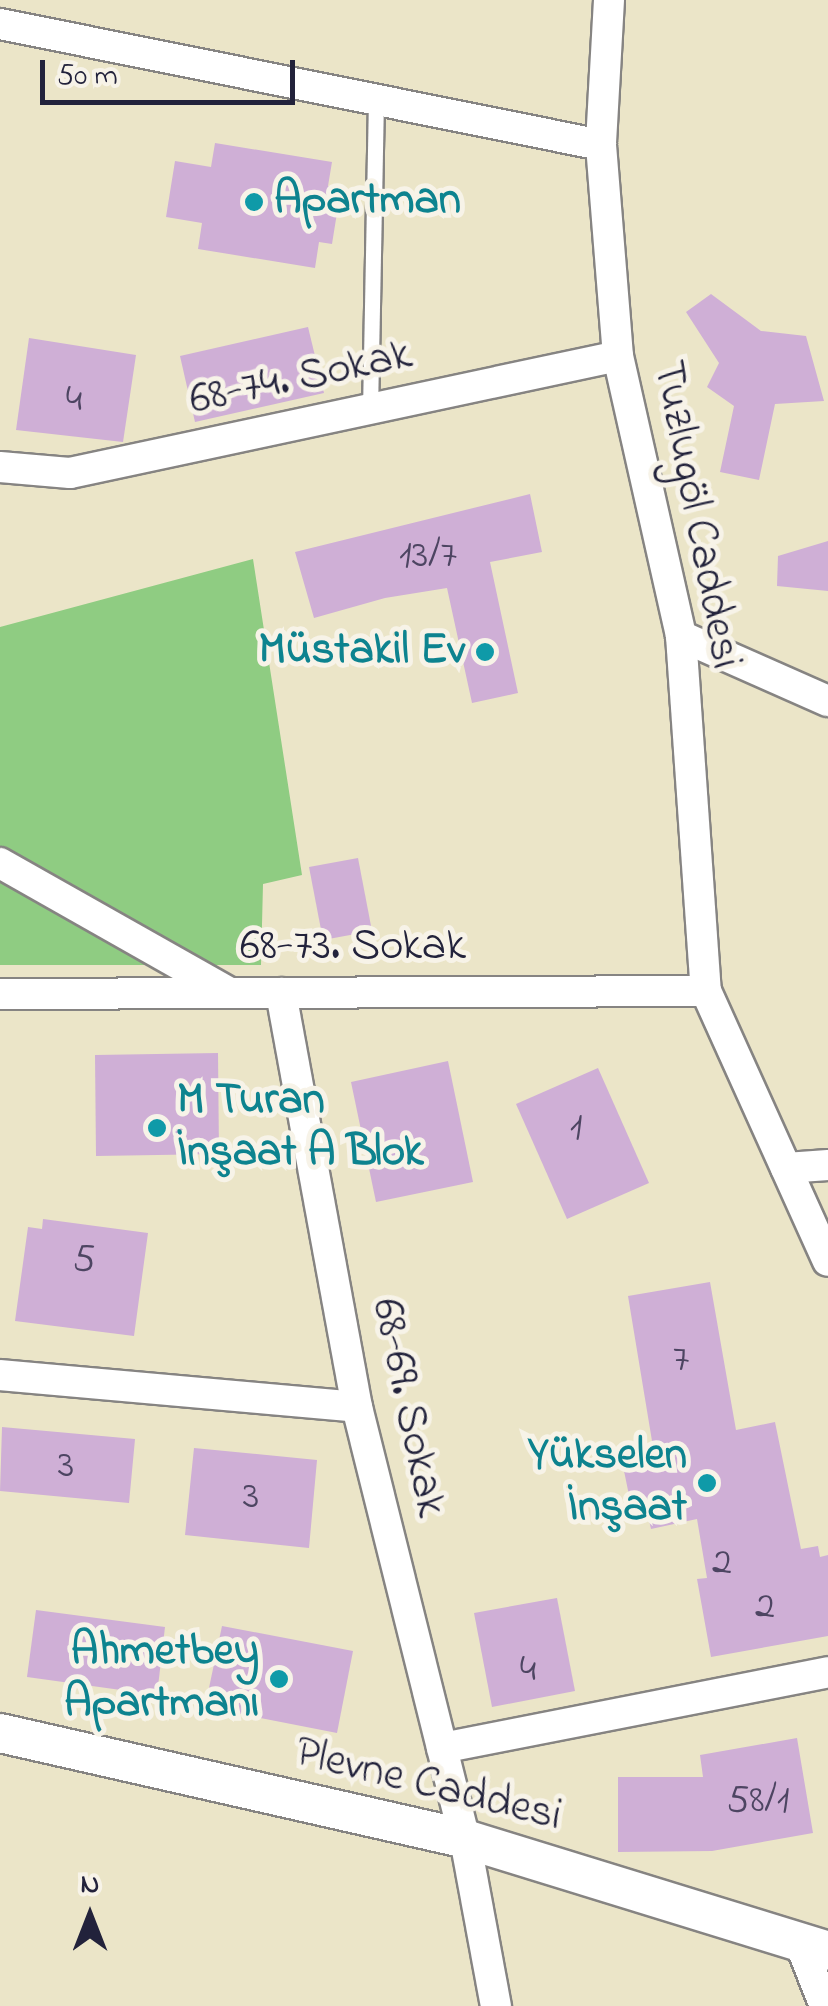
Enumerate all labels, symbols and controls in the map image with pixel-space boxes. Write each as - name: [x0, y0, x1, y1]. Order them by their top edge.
- scale bar: [45, 40, 300, 102]
- text: 50 m: [57, 55, 118, 99]
- place label: Apartman: [274, 175, 461, 229]
- marker: Apartman: [243, 191, 265, 213]
- street label: 68-74. Sokak: [185, 329, 417, 429]
- street label: Tuzlugöl Caddesi: [639, 356, 751, 674]
- house number: 4: [66, 377, 82, 425]
- house number: 13/7: [399, 533, 457, 581]
- place label: Müstakil Ev: [258, 625, 465, 679]
- marker: Müstakil Ev: [474, 641, 496, 663]
- street label: 68-73. Sokak: [240, 921, 466, 975]
- place label: M Turan İnşaat A Blok: [177, 1075, 424, 1181]
- house number: 1: [570, 1105, 582, 1153]
- marker: M Turan İnşaat A Blok: [146, 1117, 168, 1139]
- house number: 5: [73, 1237, 95, 1285]
- street label: 68-69. Sokak: [358, 1294, 456, 1522]
- house number: 7: [673, 1337, 689, 1385]
- place label: Yükselen İnşaat: [528, 1430, 687, 1536]
- house number: 3: [58, 1443, 74, 1491]
- marker: Yükselen İnşaat: [696, 1472, 718, 1494]
- house number: 3: [243, 1474, 259, 1522]
- house number: 2: [712, 1540, 732, 1588]
- house number: 2: [755, 1584, 775, 1632]
- place label: Ahmetbey Apartmanı: [64, 1626, 259, 1732]
- house number: 4: [520, 1647, 536, 1695]
- marker: Ahmetbey Apartmanı: [268, 1668, 290, 1690]
- street label: Plevne Caddesi: [289, 1727, 567, 1845]
- house number: 58/1: [727, 1778, 789, 1826]
- text: N: [81, 1865, 99, 1906]
- north arrow: [40, 1866, 140, 1966]

